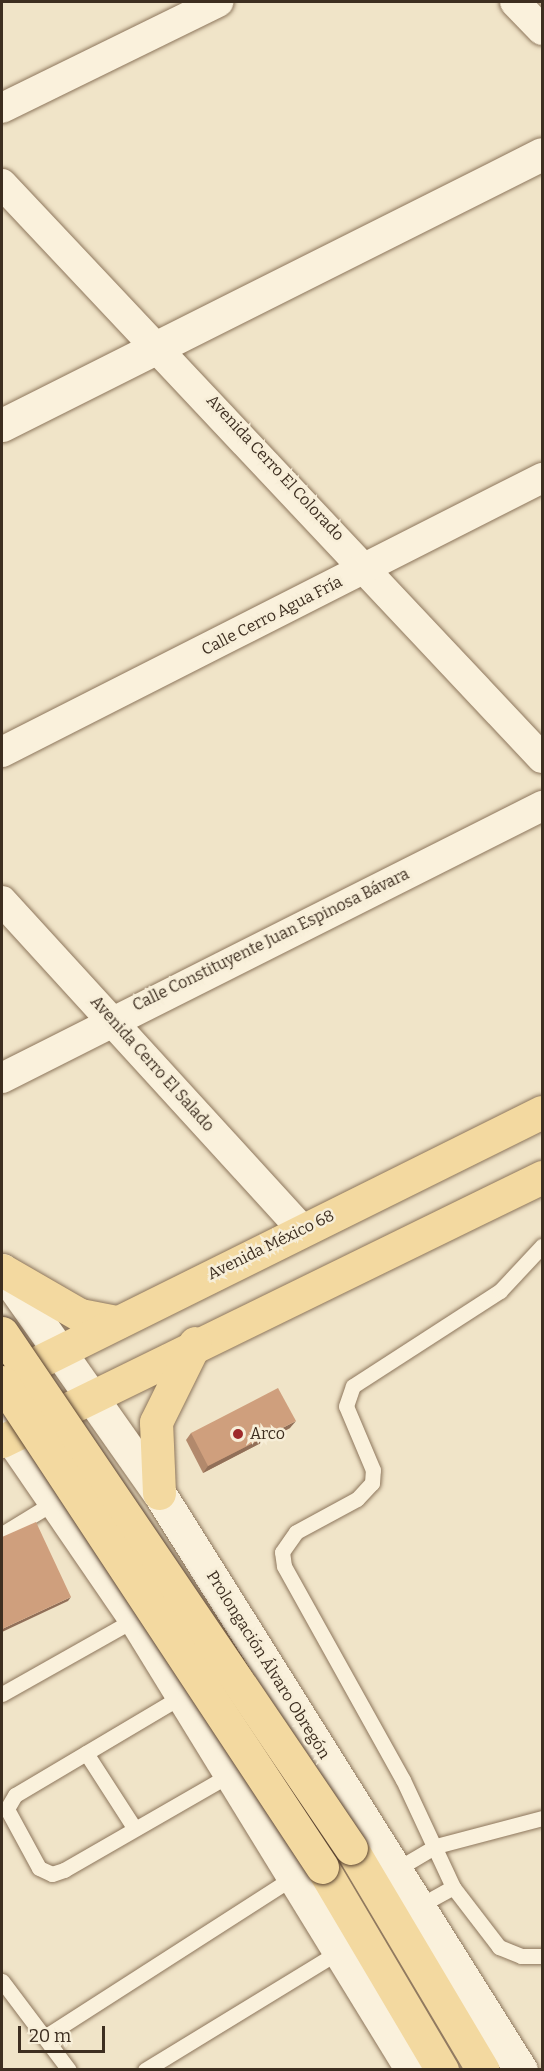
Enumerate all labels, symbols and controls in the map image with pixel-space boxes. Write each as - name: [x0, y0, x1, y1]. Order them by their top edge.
- street label: Avenida Cerro El Colorado: [202, 391, 348, 545]
- street label: Calle Cerro Agua Fría: [199, 572, 345, 660]
- street label: Calle Constituyente Juan Espinosa Bávara: [130, 864, 412, 1016]
- street label: Avenida Cerro El Salado: [86, 992, 218, 1136]
- street label: Avenida México 68: [205, 1206, 337, 1284]
- place label: Arco: [250, 1424, 285, 1444]
- marker: Arco: [231, 1427, 245, 1441]
- street label: Prolongación Álvaro Obregón: [202, 1567, 334, 1763]
- scale bar: [21, 2014, 108, 2052]
- text: 20 m: [29, 2025, 71, 2047]

